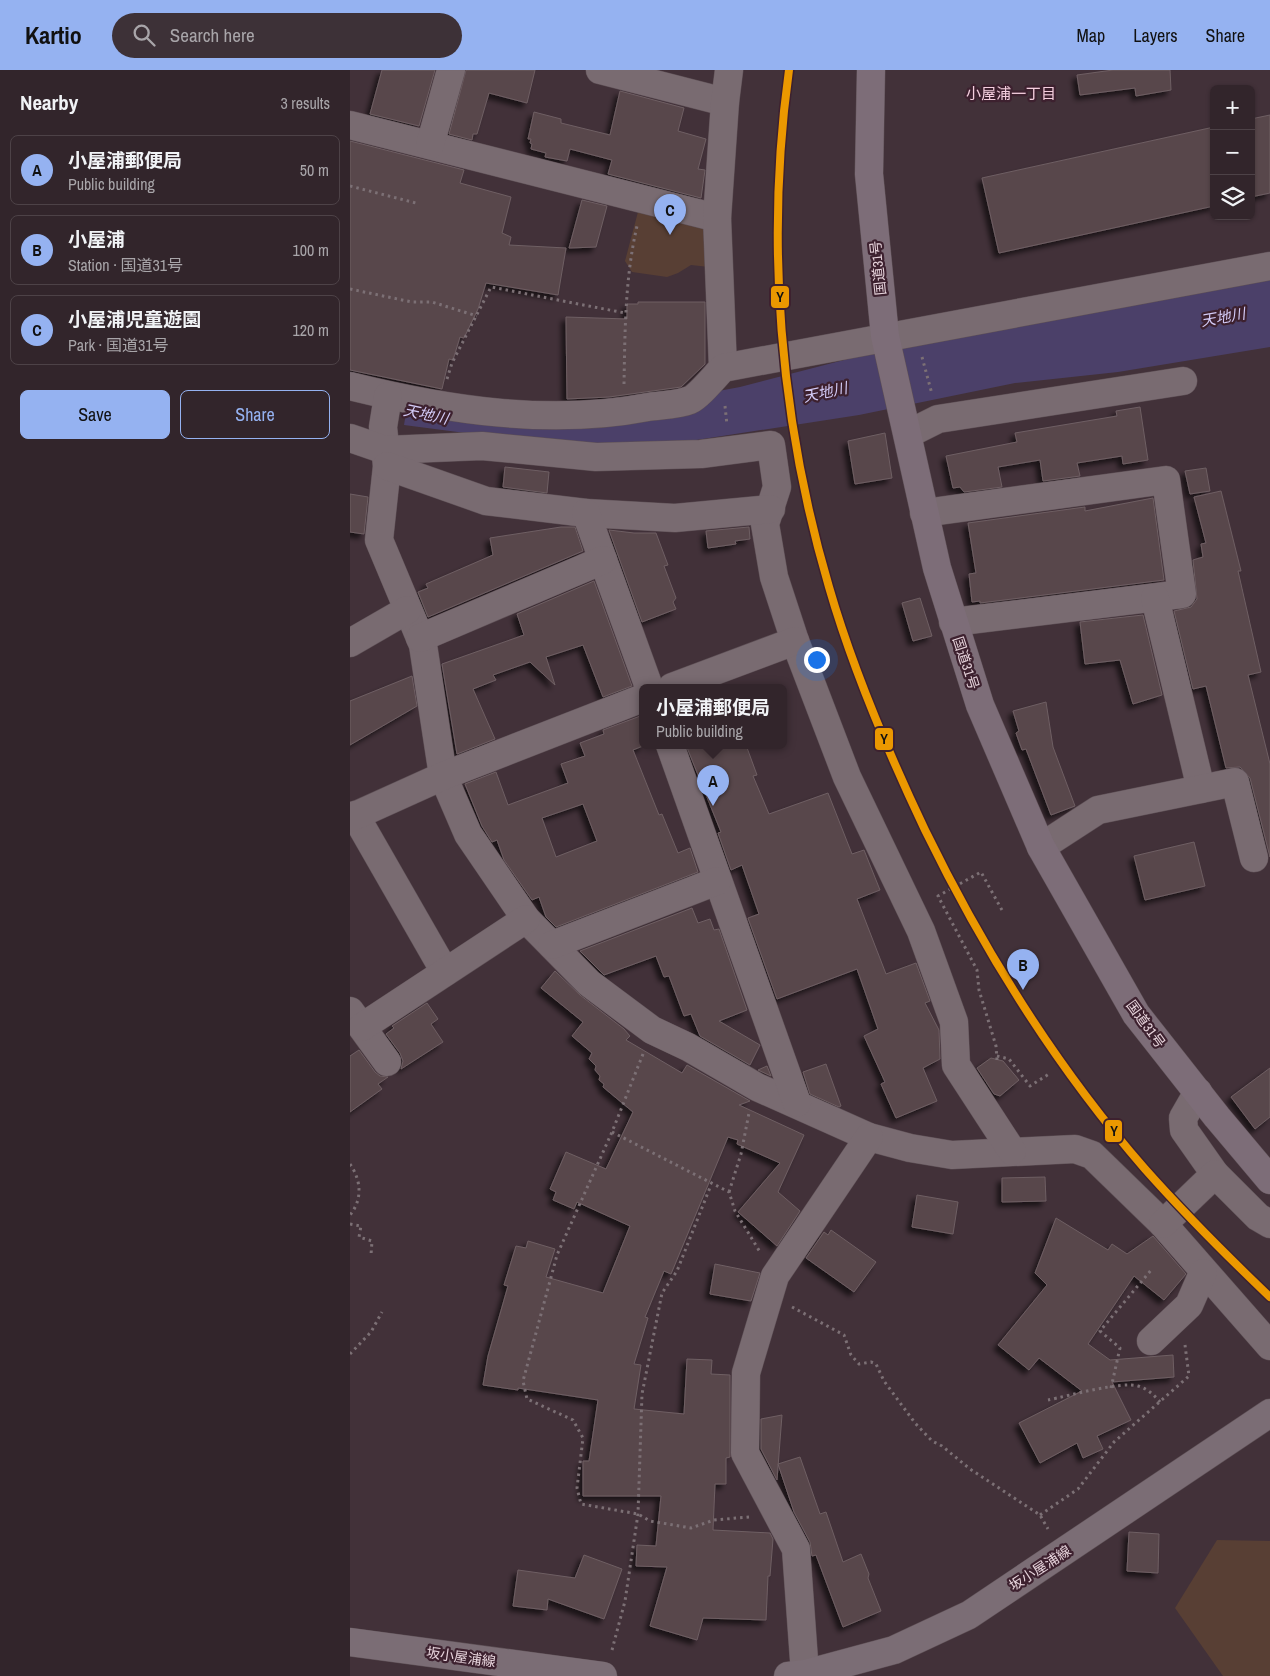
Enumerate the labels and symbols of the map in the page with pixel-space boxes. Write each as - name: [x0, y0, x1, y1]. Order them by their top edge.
- district label: 小屋浦一丁目: [966, 83, 1056, 104]
- pin: C: [654, 194, 686, 235]
- street label: 国道31号: [866, 240, 890, 296]
- line badge: Y: [770, 285, 790, 309]
- text: Y: [776, 288, 784, 306]
- water label: 天地川: [1199, 302, 1249, 331]
- water label: 天地川: [801, 377, 851, 407]
- water label: 天地川: [402, 399, 452, 429]
- street label: 国道31号: [949, 634, 983, 692]
- your location: [804, 647, 830, 673]
- line badge: Y: [874, 727, 894, 751]
- text: Y: [880, 730, 888, 748]
- pin: A: [697, 765, 729, 806]
- pin: B: [1007, 949, 1039, 990]
- street label: 国道31号: [1123, 997, 1169, 1051]
- line badge: Y: [1104, 1119, 1123, 1143]
- text: Y: [1110, 1122, 1118, 1140]
- street label: 坂小屋浦線: [1006, 1541, 1074, 1595]
- street label: 坂小屋浦線: [425, 1643, 497, 1671]

